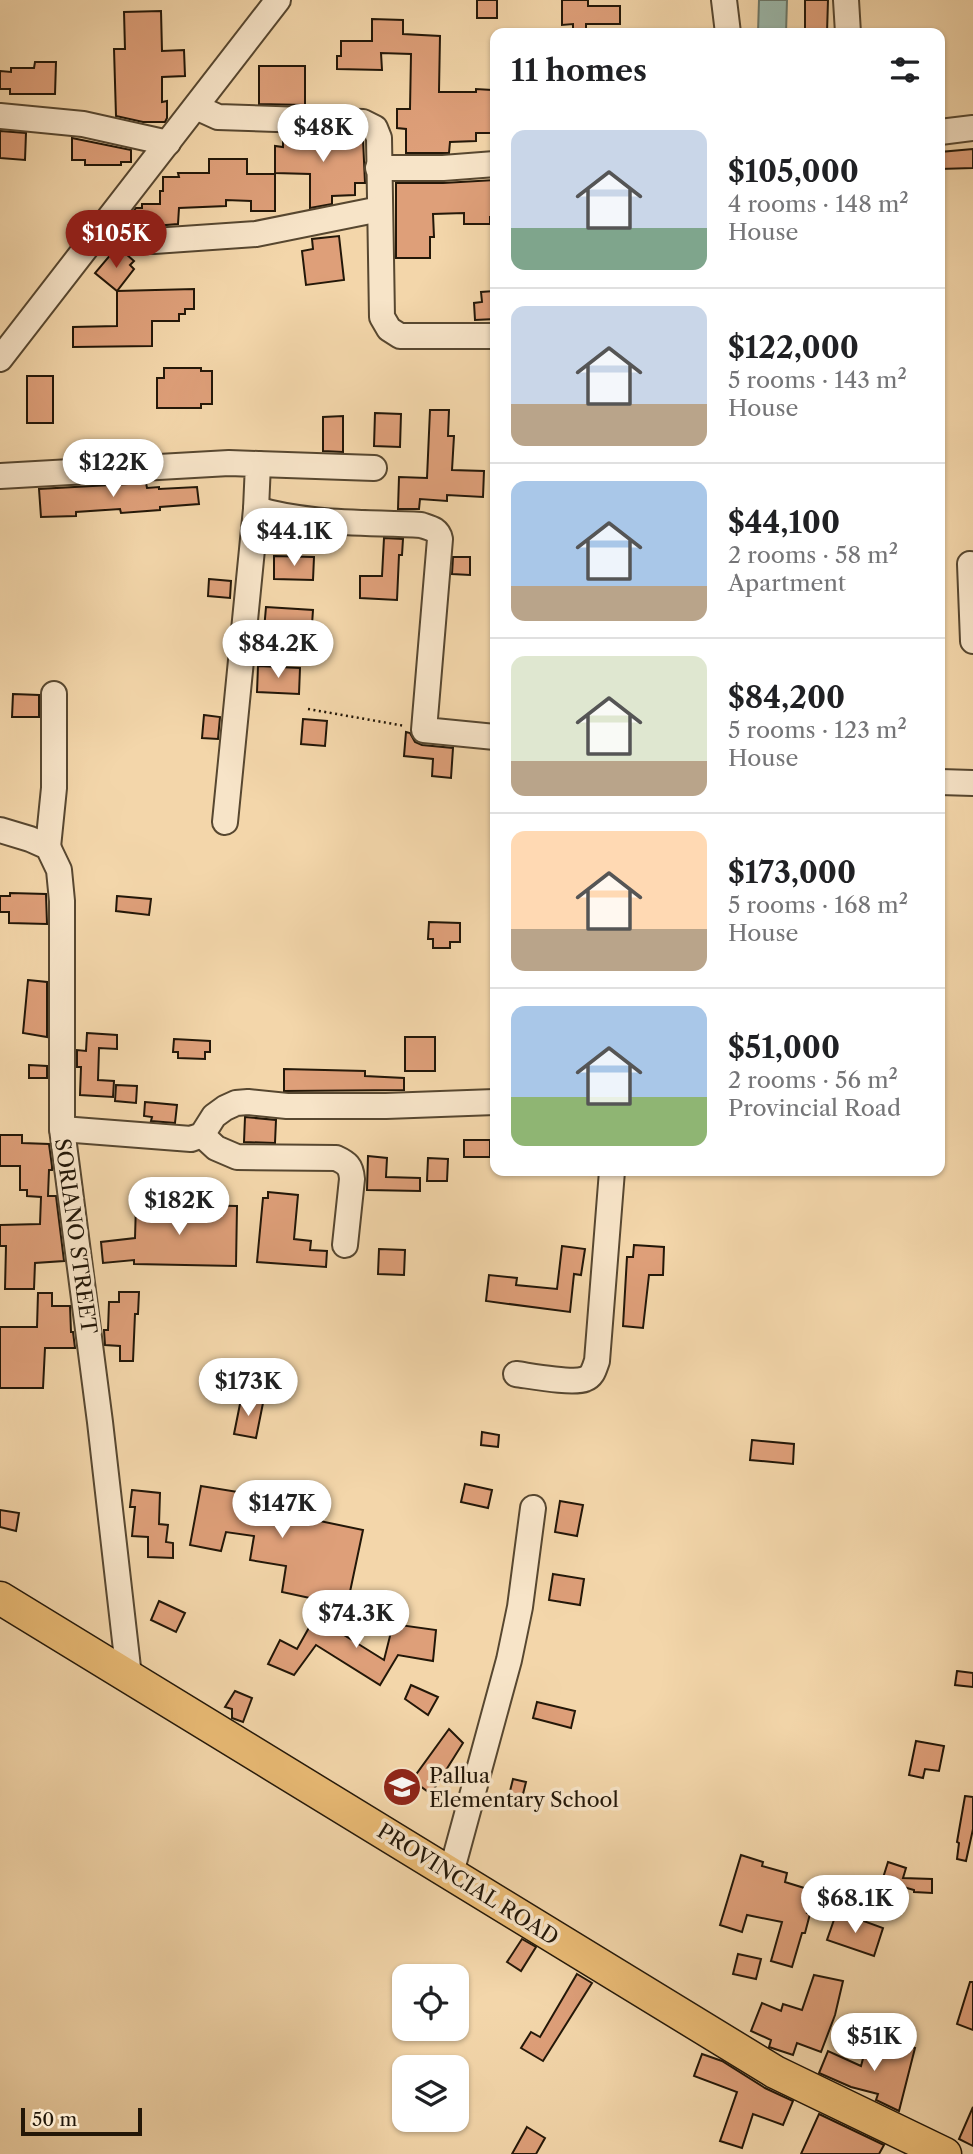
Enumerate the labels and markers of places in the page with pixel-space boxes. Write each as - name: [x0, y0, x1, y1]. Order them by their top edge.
- pin: $48K: [282, 104, 364, 164]
- pin: $105K: [67, 210, 165, 270]
- pin: $122K: [64, 440, 162, 499]
- pin: $44.1K: [237, 508, 351, 568]
- pin: $84.2K: [221, 620, 335, 680]
- pin: $182K: [130, 1178, 228, 1237]
- pin: $173K: [199, 1358, 297, 1418]
- pin: $147K: [233, 1480, 331, 1540]
- pin: $74.3K: [299, 1590, 413, 1650]
- place label: Pallua Elementary School: [429, 1763, 619, 1812]
- school or university icon: Pallua Elementary School: [381, 1766, 423, 1808]
- pin: $68.1K: [798, 1876, 912, 1935]
- pin: $51K: [833, 2014, 915, 2073]

